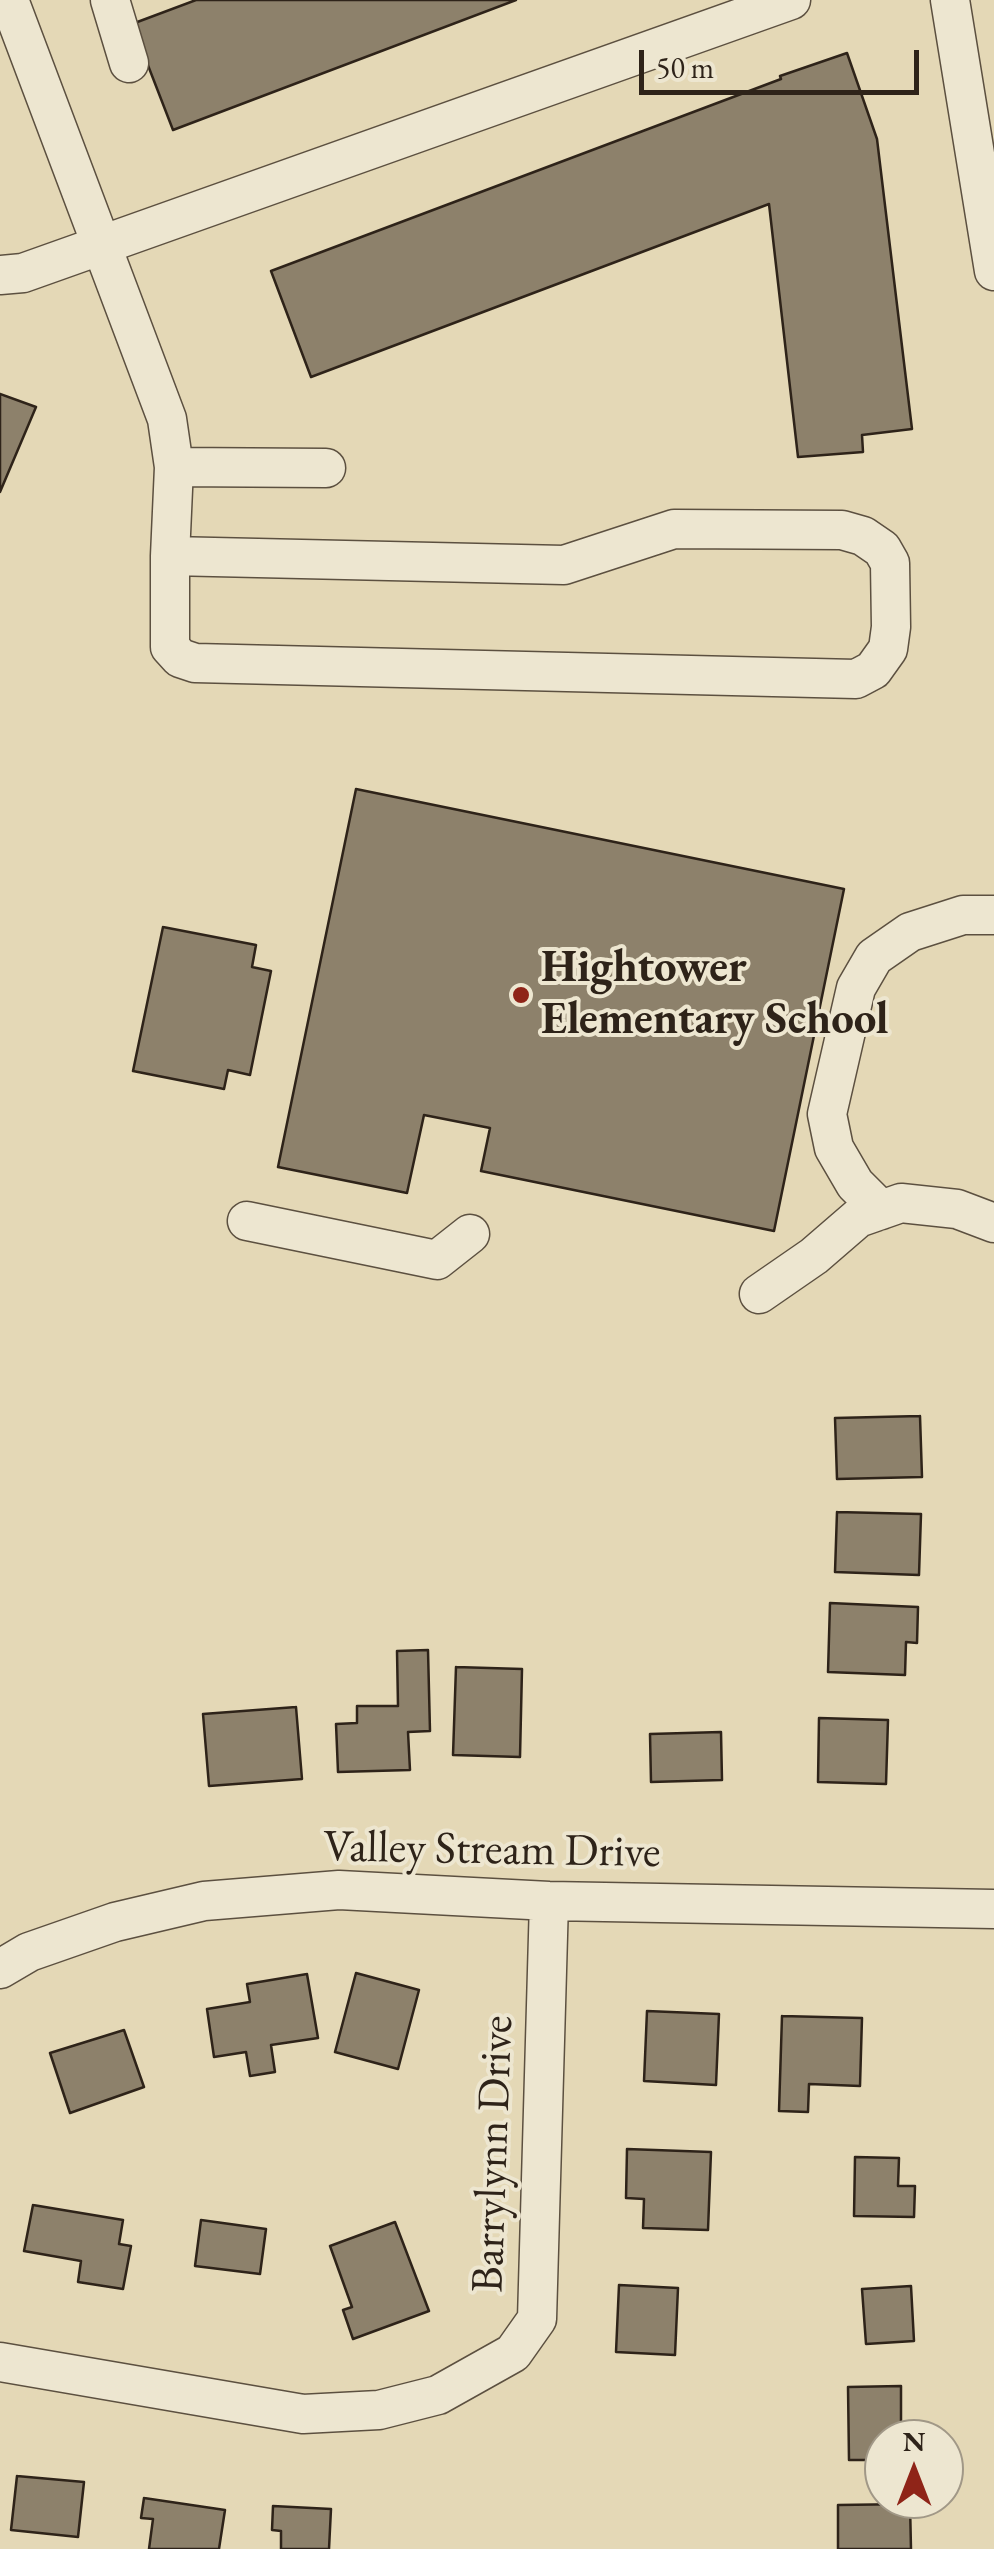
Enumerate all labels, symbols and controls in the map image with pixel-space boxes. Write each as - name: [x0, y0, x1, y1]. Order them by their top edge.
- scale bar: [644, 30, 924, 92]
- text: 50 m: [656, 48, 714, 87]
- place label: Hightower Elementary School: [541, 942, 889, 1048]
- marker: Hightower Elementary School: [510, 984, 532, 1006]
- street label: Valley Stream Drive: [323, 1821, 661, 1881]
- street label: Barrylynn Drive: [462, 2014, 526, 2294]
- north arrow: [864, 2419, 964, 2519]
- text: N: [903, 2423, 925, 2459]

